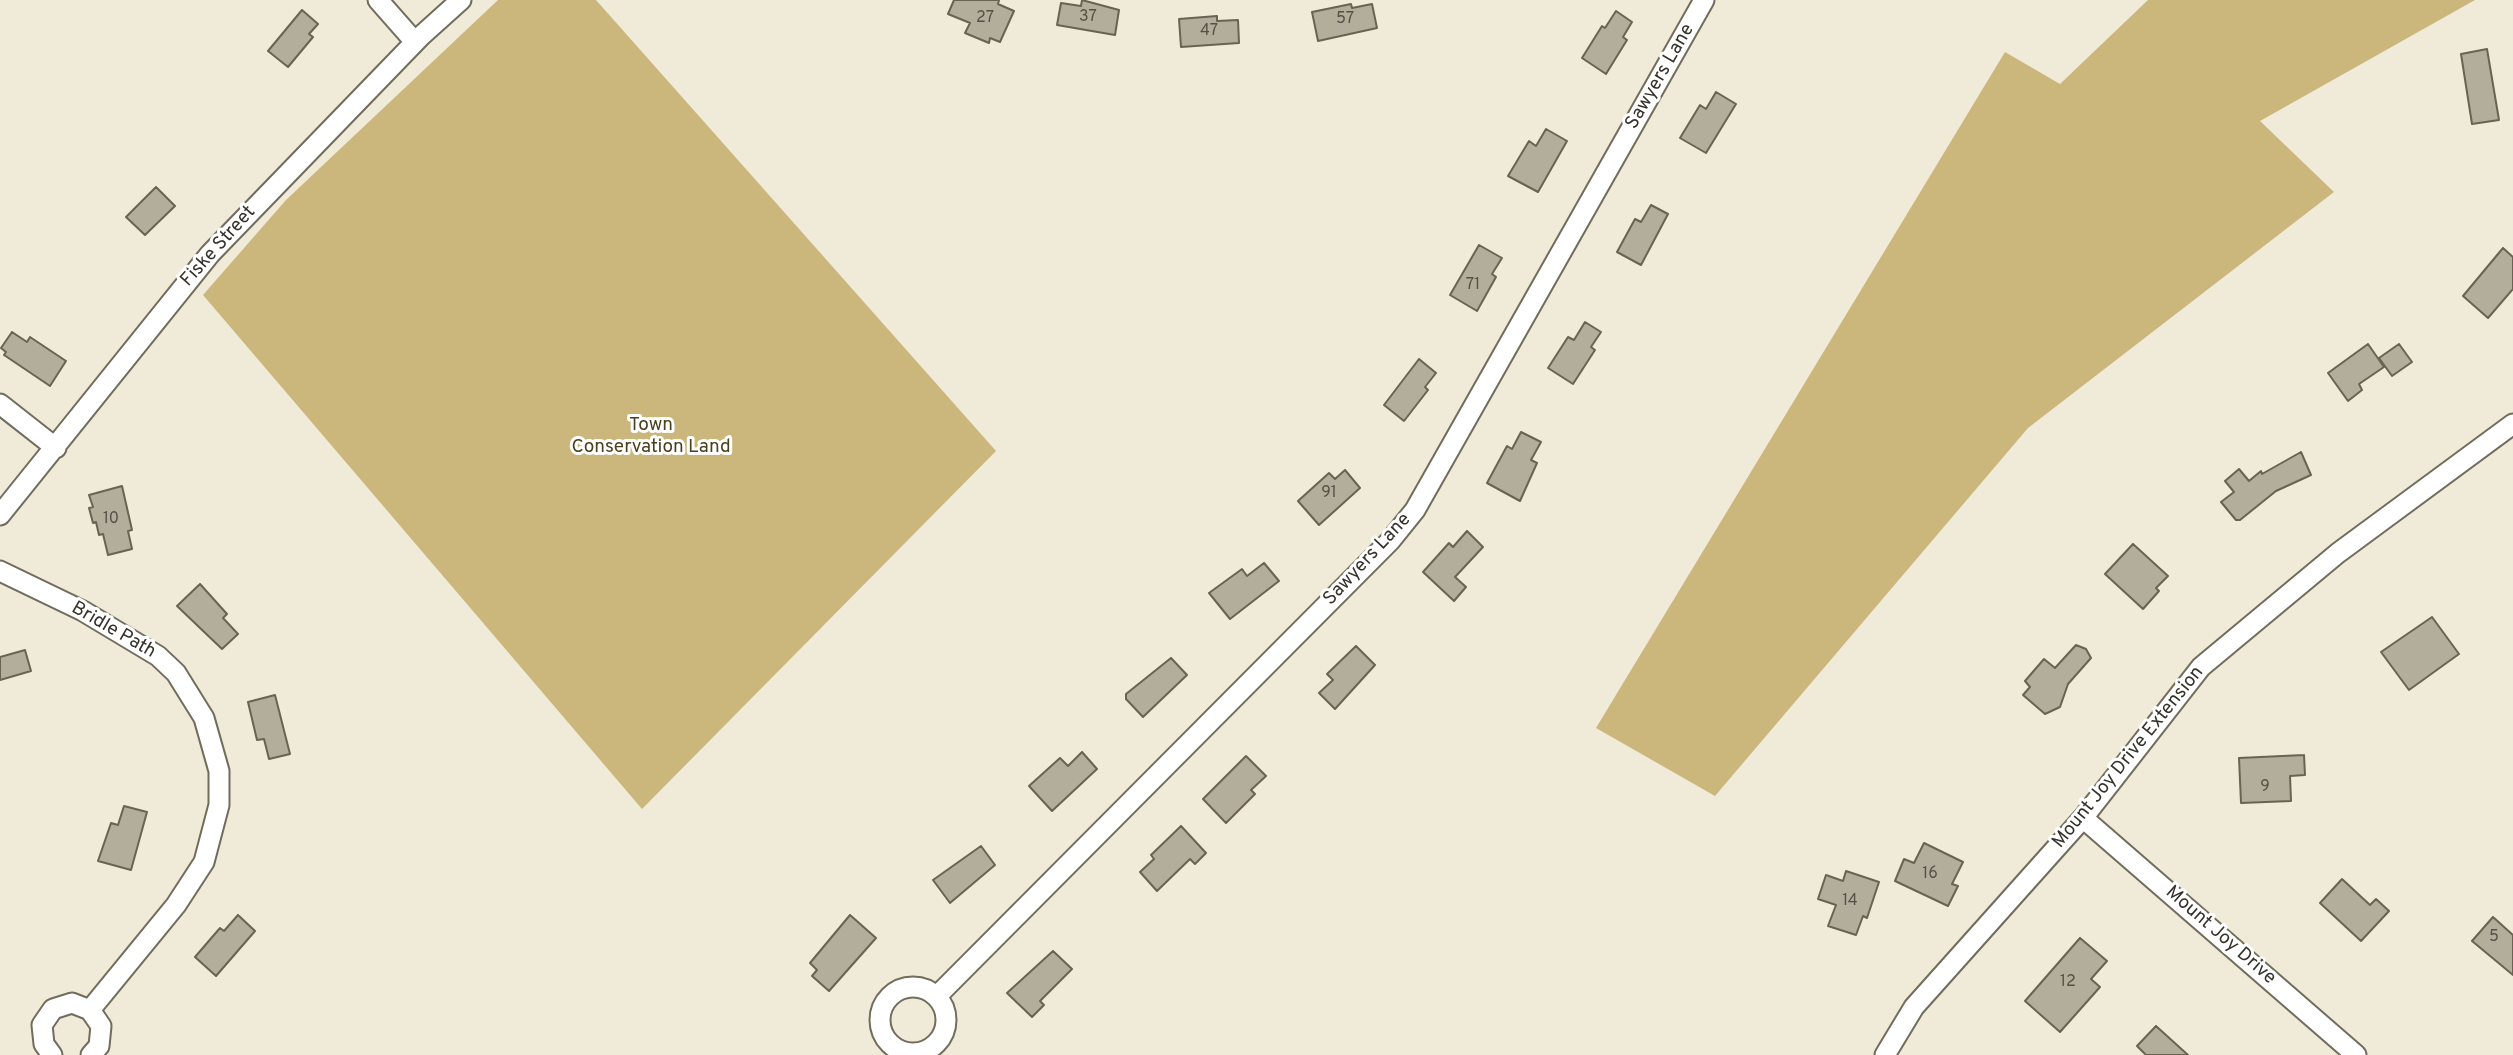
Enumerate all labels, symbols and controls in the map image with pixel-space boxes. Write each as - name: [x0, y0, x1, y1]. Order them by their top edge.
- house number: 37: [1079, 8, 1097, 28]
- house number: 27: [976, 9, 994, 29]
- house number: 57: [1336, 10, 1354, 30]
- street label: Sawyers Lane: [1622, 20, 1700, 134]
- house number: 47: [1200, 22, 1218, 42]
- street label: Fiske Street: [177, 202, 261, 292]
- house number: 71: [1466, 276, 1480, 296]
- park label: Town Conservation Land: [571, 415, 731, 459]
- house number: 91: [1321, 484, 1337, 504]
- street label: Sawyers Lane: [1319, 509, 1417, 611]
- house number: 10: [103, 510, 119, 530]
- street label: Bridle Path: [67, 598, 159, 664]
- street label: Mount Joy Drive Extension: [2048, 662, 2210, 854]
- house number: 9: [2260, 778, 2270, 798]
- house number: 16: [1922, 865, 1938, 885]
- street label: Mount Joy Drive: [2160, 882, 2280, 990]
- house number: 14: [1842, 892, 1858, 912]
- house number: 5: [2489, 928, 2499, 948]
- house number: 12: [2060, 973, 2076, 993]

